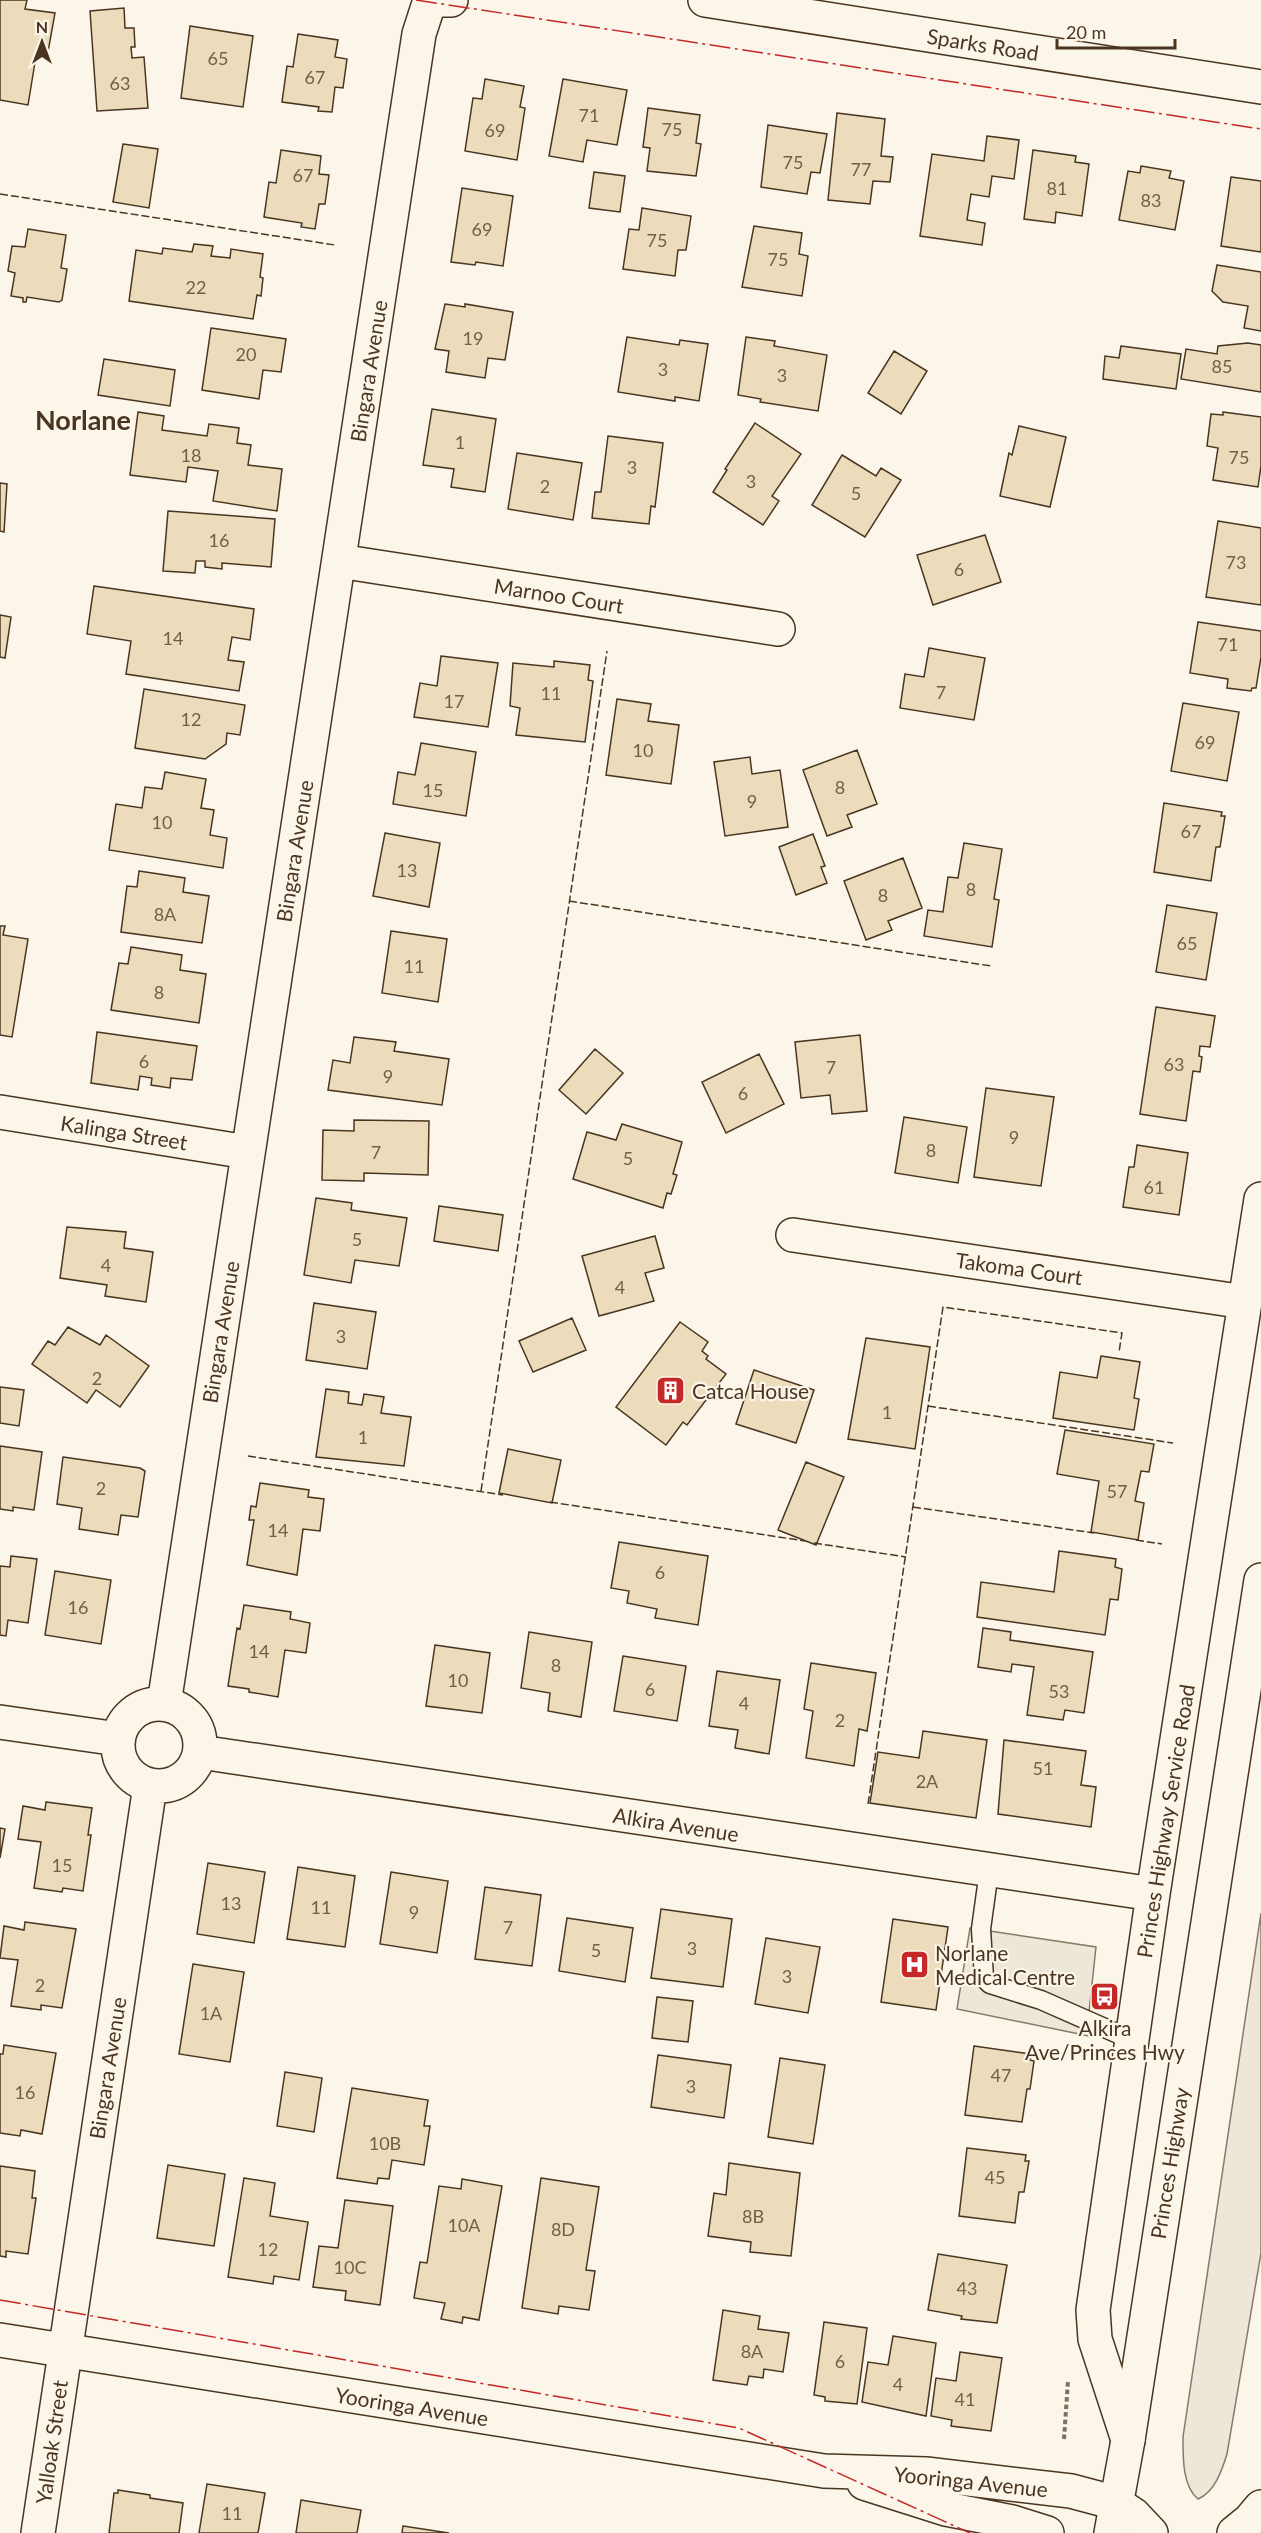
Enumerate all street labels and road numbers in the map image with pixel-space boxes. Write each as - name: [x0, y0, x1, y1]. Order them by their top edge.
- street label: Sparks Road: [925, 23, 1041, 65]
- street label: Bingara Avenue: [344, 298, 392, 444]
- street label: Marnoo Court: [492, 572, 626, 618]
- street label: Bingara Avenue: [270, 778, 318, 924]
- street label: Kalinga Street: [59, 1110, 190, 1154]
- street label: Takoma Court: [954, 1247, 1085, 1289]
- street label: Bingara Avenue: [196, 1259, 244, 1405]
- street label: Princes Highway Service Road: [1131, 1682, 1199, 1960]
- street label: Alkira Avenue: [611, 1802, 741, 1846]
- street label: Bingara Avenue: [83, 1995, 131, 2141]
- street label: Princes Highway: [1145, 2085, 1193, 2241]
- street label: Yalloak Street: [30, 2378, 72, 2506]
- street label: Yooringa Avenue: [334, 2382, 490, 2430]
- street label: Yooringa Avenue: [893, 2460, 1049, 2502]

